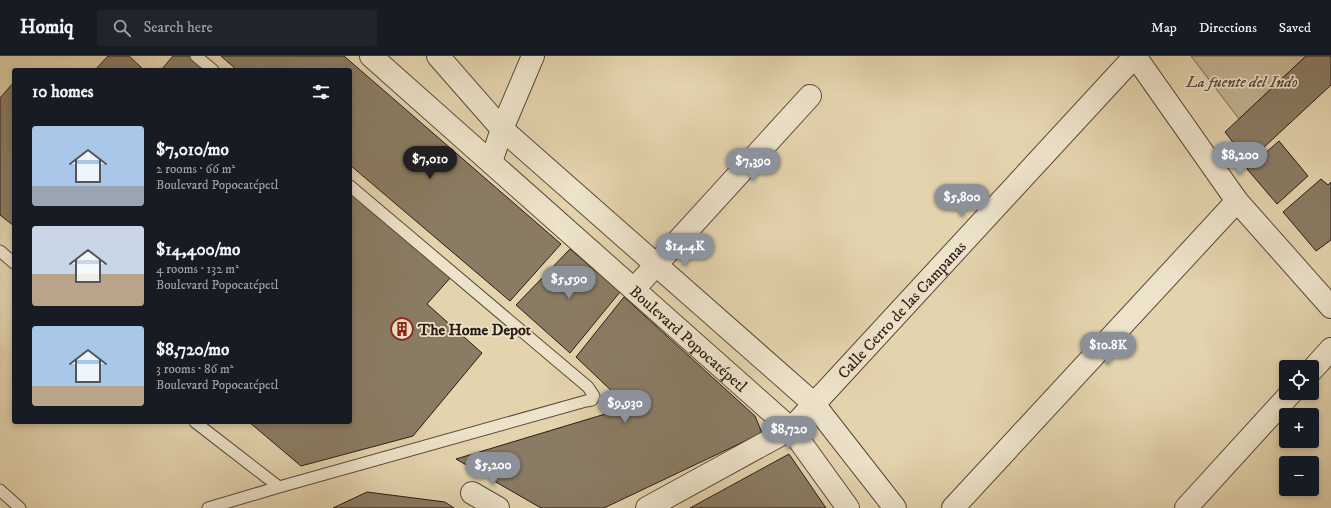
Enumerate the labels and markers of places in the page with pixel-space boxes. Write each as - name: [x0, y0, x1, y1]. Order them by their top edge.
- pin: $8,200: [1207, 142, 1273, 176]
- pin: $7,010: [397, 146, 463, 180]
- pin: $7,390: [720, 148, 786, 182]
- pin: $5,800: [929, 184, 995, 218]
- pin: $14.4K: [652, 233, 718, 267]
- pin: $5,590: [536, 266, 602, 300]
- building icon: The Home Depot: [389, 316, 415, 342]
- place label: The Home Depot: [417, 320, 532, 340]
- pin: $10.8K: [1075, 332, 1141, 366]
- pin: $9,930: [592, 390, 658, 424]
- pin: $8,720: [756, 416, 822, 450]
- pin: $5,200: [460, 452, 526, 486]

